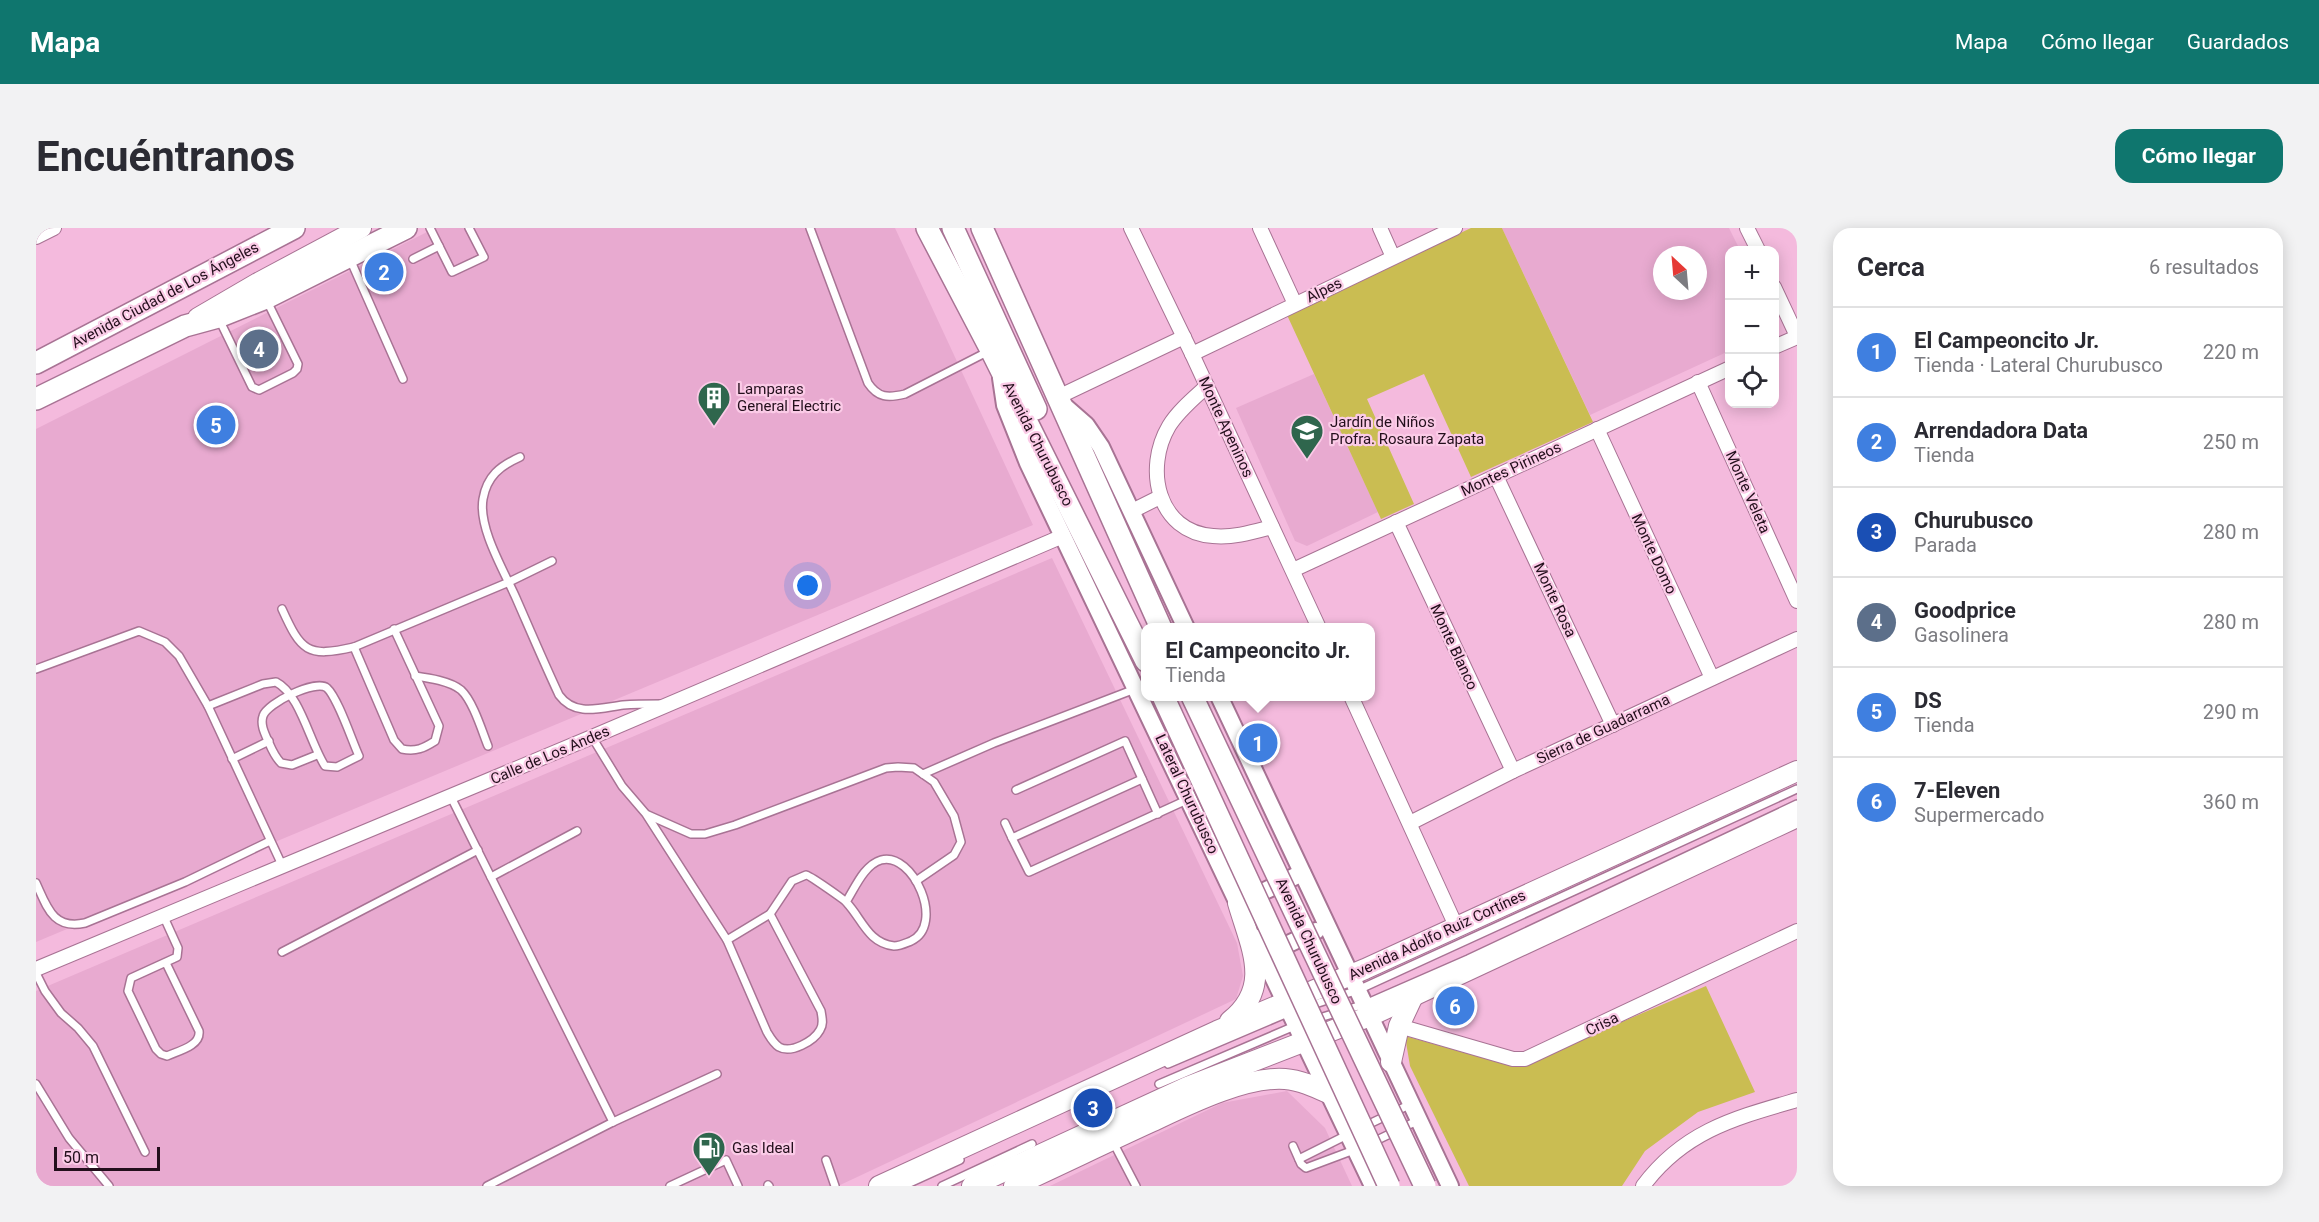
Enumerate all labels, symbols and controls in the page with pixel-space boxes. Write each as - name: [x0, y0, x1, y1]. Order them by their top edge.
- text: Mapa: [30, 26, 100, 59]
- text: Mapa: [1955, 30, 2008, 54]
- text: Cómo llegar: [2041, 30, 2154, 54]
- text: Guardados: [2187, 30, 2289, 54]
- button: Cómo llegar: [2115, 129, 2283, 183]
- text: Encuéntranos: [36, 132, 295, 181]
- street label: Avenida Ciudad de Los Ángeles: [68, 238, 262, 352]
- north arrow: [1653, 246, 1707, 300]
- map controls: [1725, 246, 1779, 408]
- button: +: [1725, 246, 1779, 300]
- pin: 2: [364, 250, 404, 294]
- text: Cerca: [1857, 252, 1925, 282]
- text: 6 resultados: [2149, 255, 2259, 279]
- street label: Alpes: [1303, 274, 1345, 306]
- button: −: [1725, 300, 1779, 354]
- pin: 4: [240, 326, 278, 372]
- text: El Campeoncito Jr.: [1914, 328, 2099, 353]
- text: 1: [1871, 340, 1882, 364]
- text: 220 m: [2203, 340, 2259, 364]
- text: Tienda · Lateral Churubusco: [1914, 353, 2163, 377]
- button: locate: [1725, 354, 1779, 408]
- street label: Monte Apeninos: [1195, 374, 1257, 480]
- street label: Avenida Churubusco: [999, 379, 1077, 509]
- building icon: Lamparas General Electric: [696, 380, 732, 427]
- place label: Lamparas General Electric: [737, 380, 841, 415]
- pin: 5: [196, 402, 236, 448]
- school or university icon: Jardín de Niños Profra. Rosaura Zapata: [1289, 413, 1325, 460]
- place label: Jardín de Niños Profra. Rosaura Zapata: [1330, 413, 1484, 448]
- text: Arrendadora Data: [1914, 418, 2088, 443]
- text: 2: [1871, 430, 1882, 454]
- text: 250 m: [2203, 430, 2259, 454]
- street label: Montes Pirineos: [1458, 438, 1564, 500]
- text: Tienda: [1914, 443, 1975, 467]
- street label: Monte Veleta: [1722, 448, 1774, 536]
- text: Churubusco: [1914, 508, 2033, 533]
- street label: Monte Domo: [1628, 511, 1680, 597]
- text: 3: [1871, 520, 1882, 544]
- text: 280 m: [2203, 520, 2259, 544]
- text: Parada: [1914, 533, 1977, 557]
- street label: Monte Rosa: [1530, 560, 1580, 640]
- your location: [793, 571, 822, 600]
- text: Goodprice: [1914, 598, 2016, 623]
- street label: Monte Blanco: [1426, 601, 1482, 693]
- text: 4: [1871, 610, 1882, 634]
- text: 280 m: [2203, 610, 2259, 634]
- popup: [1141, 623, 1375, 701]
- text: Gasolinera: [1914, 623, 2009, 647]
- text: El Campeoncito Jr.: [1165, 638, 1351, 663]
- text: Tienda: [1165, 663, 1226, 687]
- text: DS: [1914, 688, 1942, 713]
- street label: Sierra de Guadarrama: [1533, 690, 1673, 768]
- text: 5: [1871, 700, 1882, 724]
- text: 290 m: [2203, 700, 2259, 724]
- text: Tienda: [1914, 713, 1975, 737]
- pin: 1: [1238, 720, 1278, 766]
- street label: Calle de Los Andes: [488, 722, 612, 788]
- street label: Lateral Churubusco: [1151, 731, 1223, 857]
- text: 7-Eleven: [1914, 778, 2000, 803]
- text: 6: [1871, 790, 1882, 814]
- text: 360 m: [2203, 790, 2259, 814]
- text: Supermercado: [1914, 803, 2044, 827]
- street label: Avenida Churubusco: [1272, 875, 1346, 1007]
- street label: Avenida Adolfo Ruiz Cortínes: [1346, 886, 1528, 984]
- pin: 6: [1436, 984, 1474, 1028]
- street label: Crisa: [1583, 1008, 1621, 1040]
- pin: 3: [1074, 1086, 1112, 1130]
- fuel station icon: Gas Ideal: [691, 1130, 727, 1177]
- place label: Gas Ideal: [732, 1139, 794, 1157]
- scale bar: [54, 1144, 160, 1172]
- text: 50 m: [63, 1148, 99, 1167]

